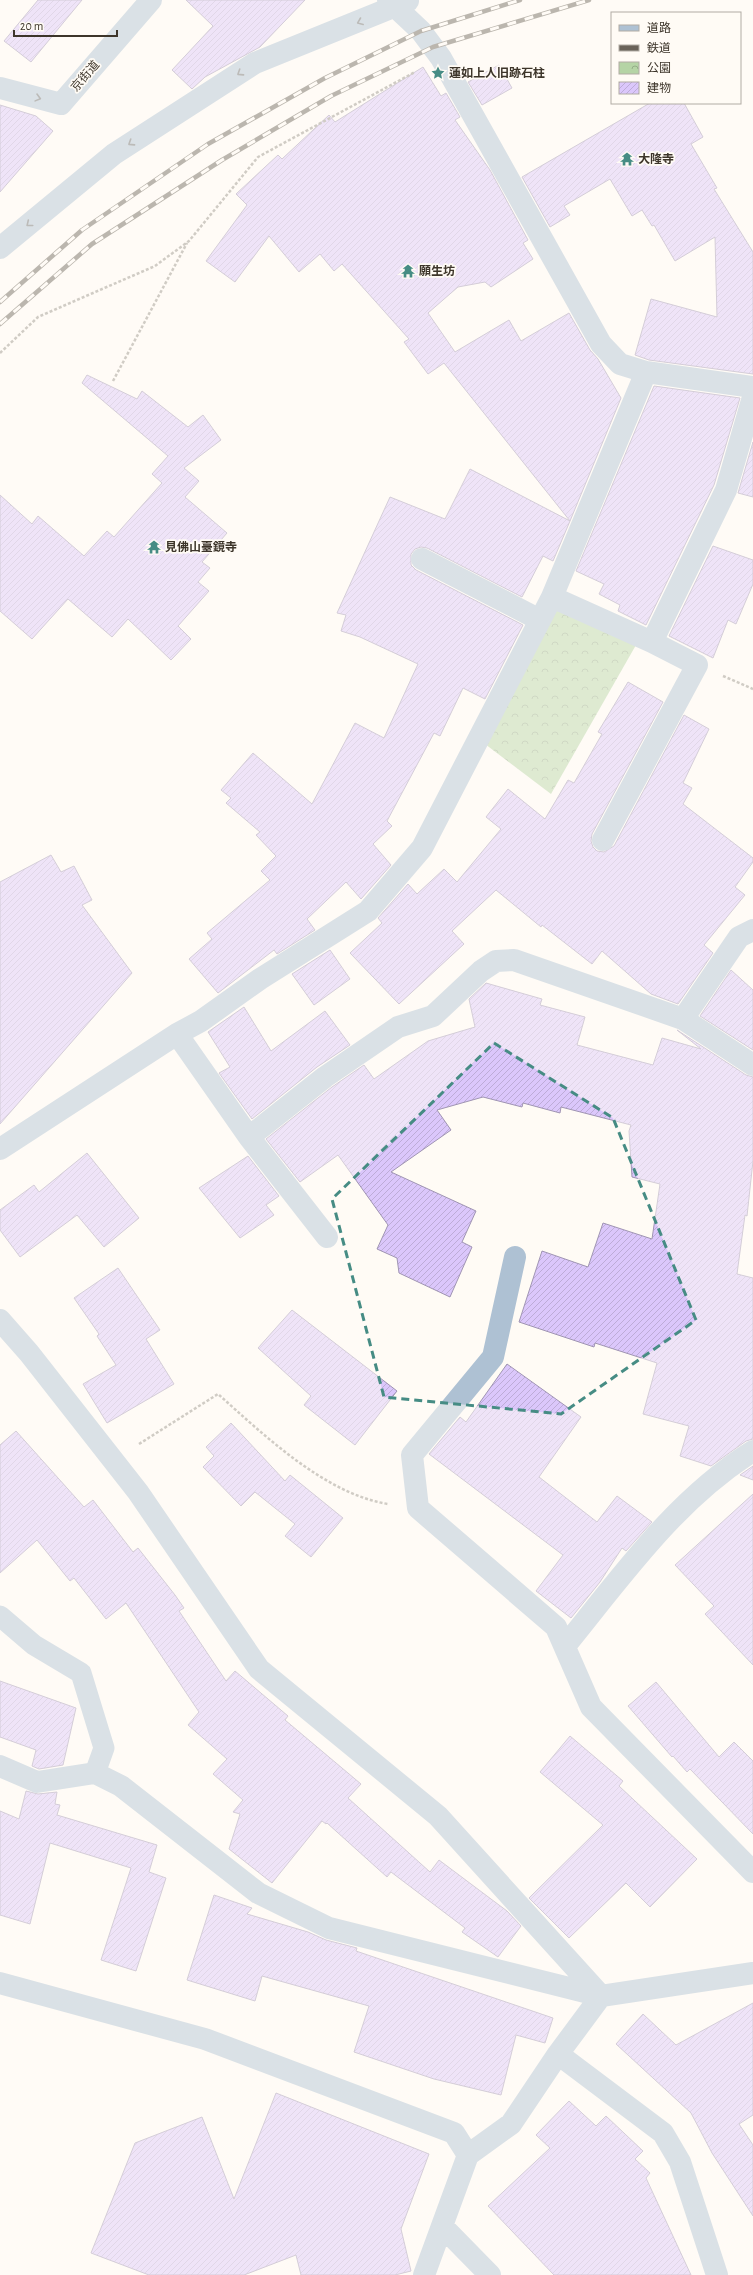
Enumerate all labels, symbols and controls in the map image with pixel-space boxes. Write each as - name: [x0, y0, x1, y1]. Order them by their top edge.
- scale bar: [14, 12, 117, 38]
- legend: [611, 12, 741, 104]
- one-way arrow: [356, 17, 364, 25]
- text: 20 m: [20, 20, 43, 32]
- text: 道路: [647, 21, 671, 34]
- text: 鉄道: [647, 41, 671, 54]
- street label: 京街道: [68, 58, 101, 94]
- text: 公園: [647, 62, 671, 74]
- place icon: 蓮如上人旧跡石柱: [430, 65, 446, 81]
- place label: 蓮如上人旧跡石柱: [449, 66, 545, 79]
- one-way arrow: [237, 68, 244, 76]
- text: 建物: [647, 81, 671, 94]
- one-way arrow: [34, 93, 41, 101]
- one-way arrow: [128, 139, 135, 146]
- temple icon: 大隆寺: [619, 151, 635, 167]
- place label: 大隆寺: [638, 152, 674, 165]
- one-way arrow: [27, 220, 34, 227]
- temple icon: 願生坊: [400, 263, 416, 279]
- place label: 願生坊: [419, 265, 455, 277]
- temple icon: 見佛山臺鏡寺: [146, 539, 162, 555]
- place label: 見佛山臺鏡寺: [165, 540, 237, 553]

